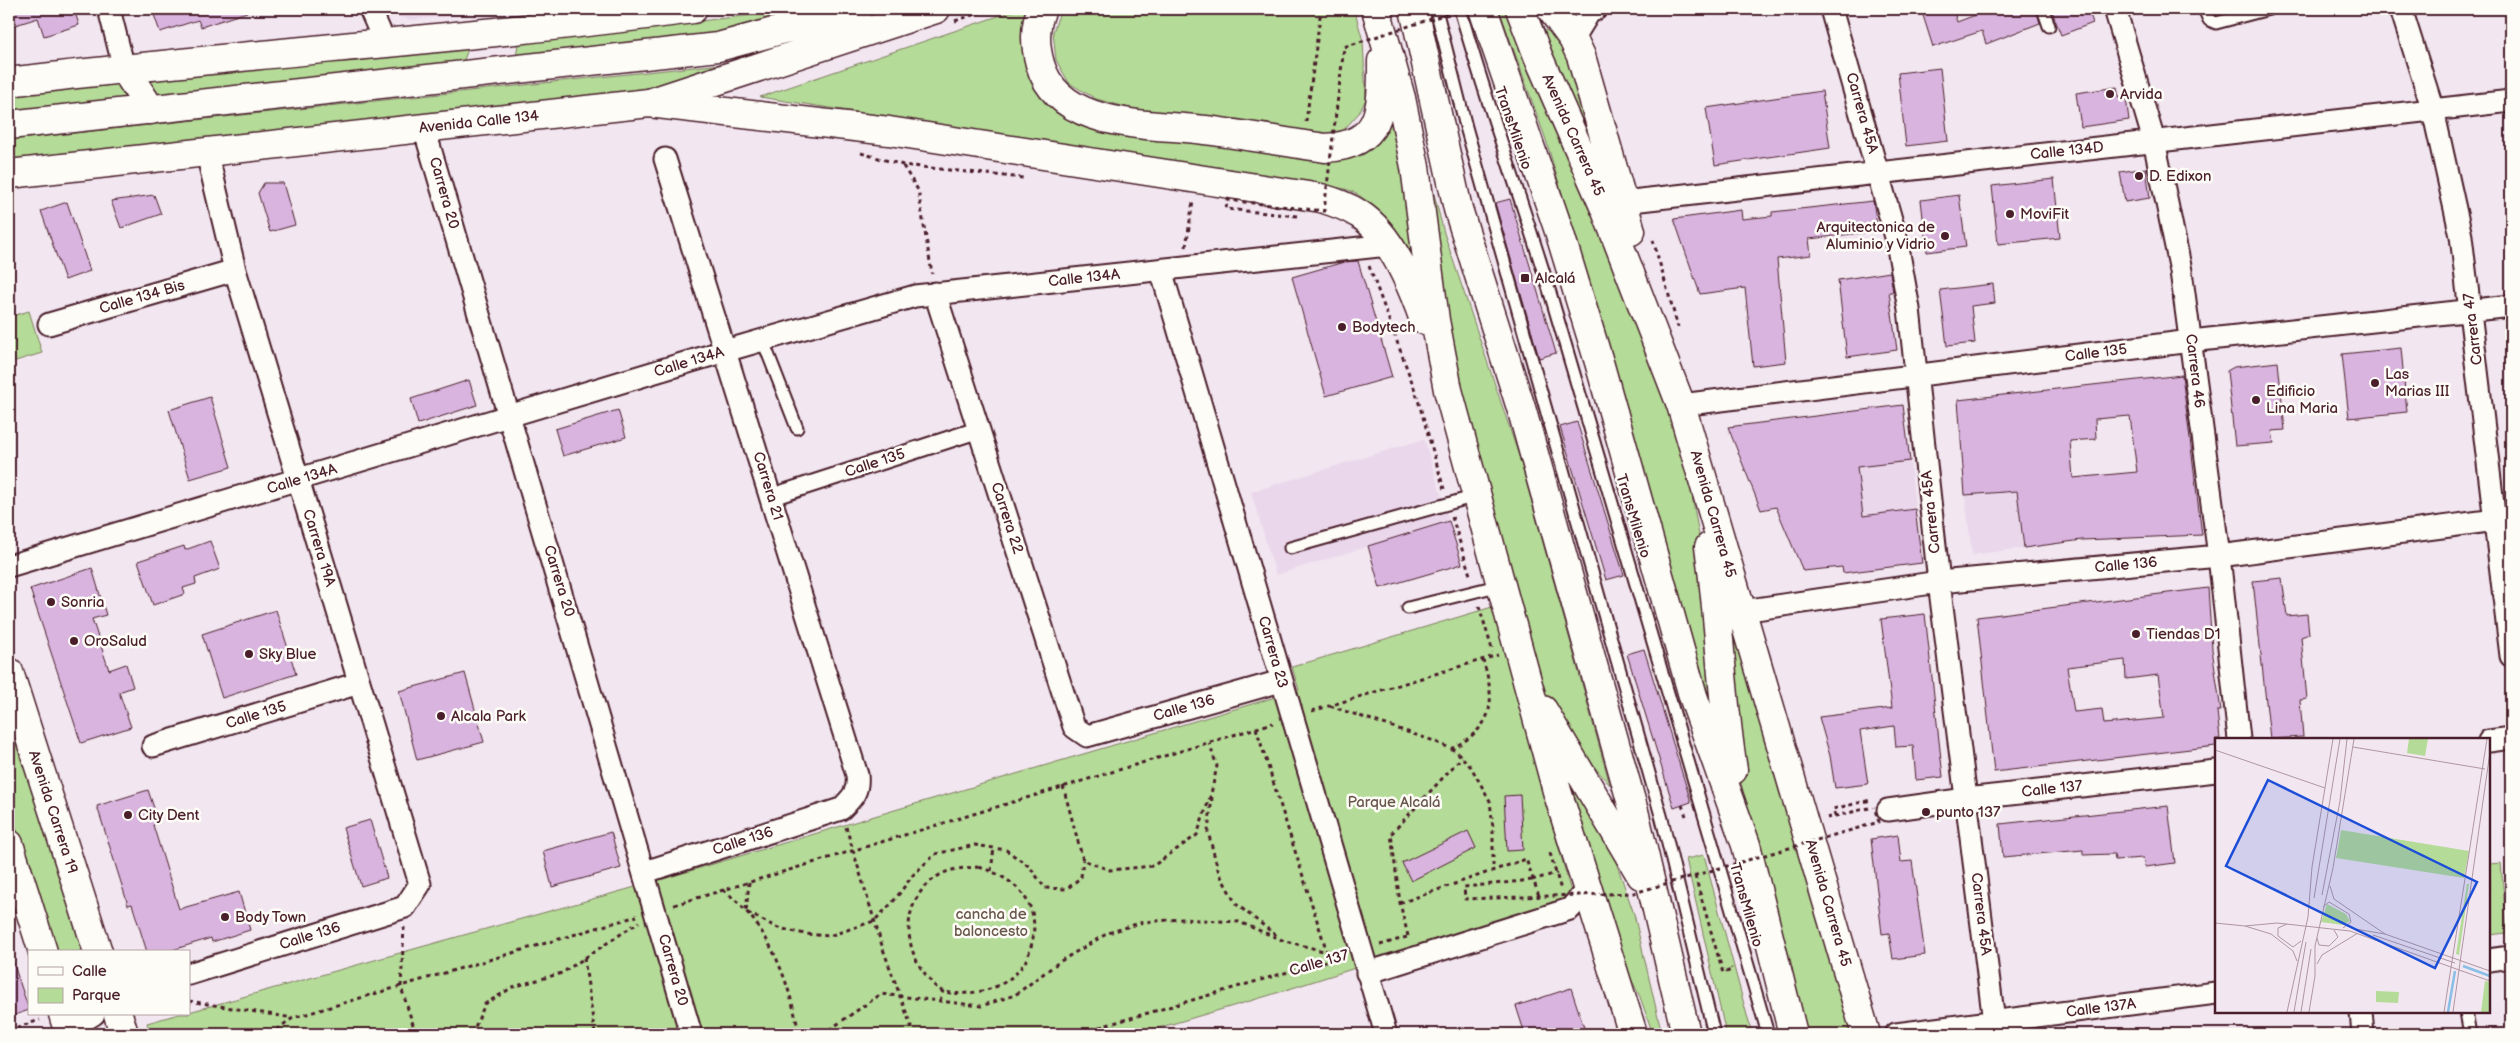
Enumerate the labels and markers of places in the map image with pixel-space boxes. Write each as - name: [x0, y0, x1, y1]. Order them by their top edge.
- place label: Arvida: [2120, 85, 2162, 104]
- marker: Arvida: [2104, 88, 2116, 100]
- place label: D. Edixon: [2149, 167, 2212, 186]
- marker: D. Edixon: [2133, 170, 2145, 182]
- place label: MoviFit: [2020, 205, 2070, 224]
- marker: MoviFit: [2004, 208, 2016, 220]
- place label: Arquitectonica de Aluminio y Vidrio: [1816, 218, 1935, 254]
- marker: Arquitectonica de Aluminio y Vidrio: [1939, 230, 1951, 242]
- place label: Alcalá: [1535, 269, 1576, 288]
- marker: Alcalá: [1519, 272, 1531, 284]
- place label: Bodytech: [1352, 318, 1416, 337]
- marker: Bodytech: [1336, 321, 1348, 333]
- place label: Las Marias III: [2385, 365, 2450, 401]
- marker: Las Marias III: [2369, 377, 2381, 389]
- place label: Edificio Lina Maria: [2266, 382, 2338, 418]
- marker: Edificio Lina Maria: [2250, 394, 2262, 406]
- place label: Sonria: [61, 593, 104, 612]
- marker: Sonria: [45, 596, 57, 608]
- place label: Tiendas D1: [2146, 625, 2221, 644]
- marker: Tiendas D1: [2130, 628, 2142, 640]
- place label: OroSalud: [84, 632, 147, 651]
- marker: OroSalud: [68, 635, 80, 647]
- place label: Sky Blue: [259, 645, 317, 664]
- marker: Sky Blue: [243, 648, 255, 660]
- place label: Alcala Park: [451, 707, 526, 726]
- marker: Alcala Park: [435, 710, 447, 722]
- place label: punto 137: [1936, 803, 2001, 822]
- place label: City Dent: [138, 806, 200, 825]
- marker: punto 137: [1920, 806, 1932, 818]
- marker: City Dent: [122, 809, 134, 821]
- place label: Body Town: [235, 908, 306, 927]
- marker: Body Town: [219, 911, 231, 923]

